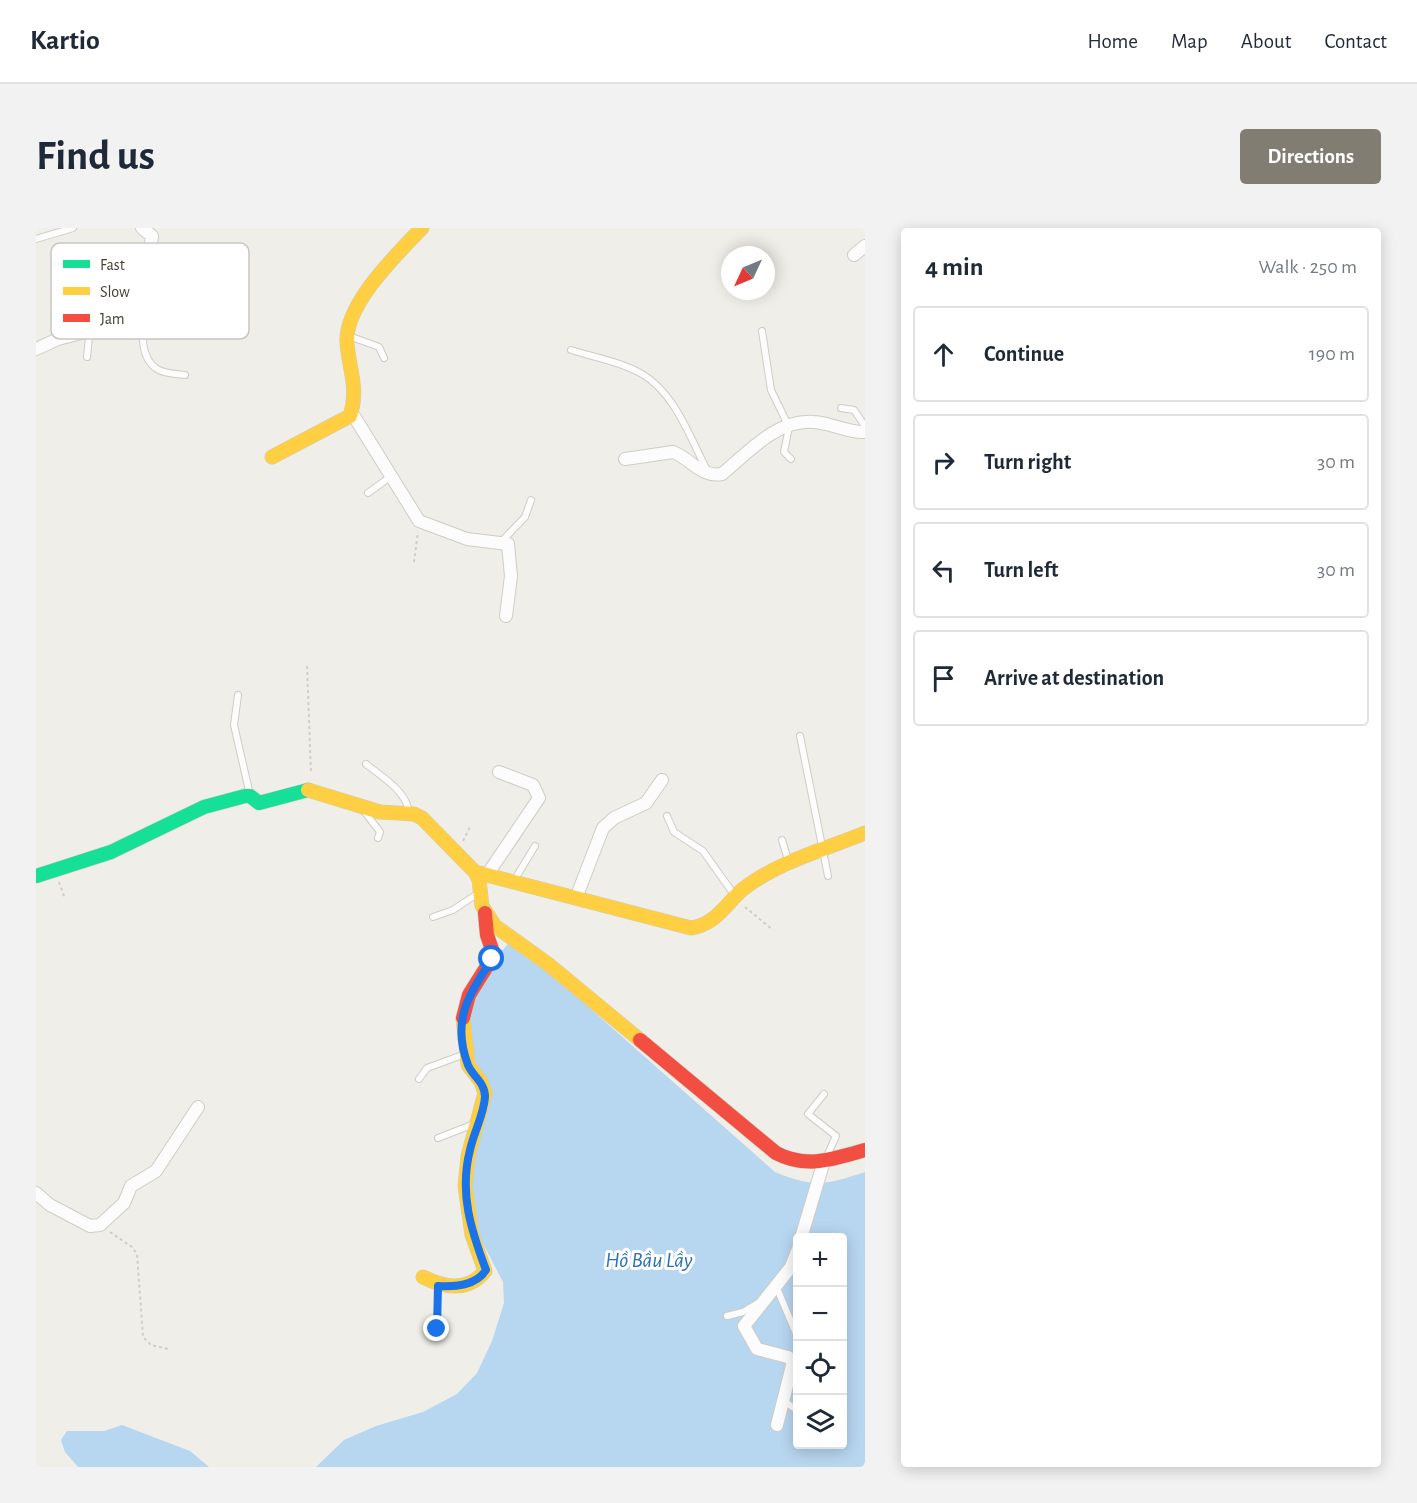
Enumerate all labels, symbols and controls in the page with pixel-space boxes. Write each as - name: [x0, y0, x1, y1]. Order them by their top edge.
- text: Kartio: [30, 27, 100, 55]
- text: Home: [1087, 31, 1138, 52]
- text: Map: [1171, 31, 1208, 52]
- text: About: [1241, 31, 1291, 52]
- text: Contact: [1324, 31, 1387, 52]
- button: Directions: [1240, 129, 1381, 184]
- text: Find us: [36, 135, 155, 177]
- legend: [51, 243, 249, 339]
- north arrow: [721, 246, 775, 300]
- text: 4 min: [925, 254, 984, 280]
- text: Fast: [100, 257, 125, 273]
- text: Walk · 250 m: [1258, 257, 1357, 277]
- text: Slow: [100, 284, 130, 300]
- text: Jam: [100, 311, 125, 327]
- icon: ahead: [927, 338, 960, 371]
- text: Continue: [984, 343, 1064, 365]
- text: 190 m: [1309, 344, 1355, 364]
- icon: right: [927, 446, 960, 479]
- text: Turn right: [984, 451, 1071, 473]
- text: 30 m: [1317, 452, 1355, 472]
- icon: left: [927, 554, 960, 587]
- text: Turn left: [984, 559, 1058, 581]
- text: 30 m: [1317, 560, 1355, 580]
- icon: arrive: [927, 662, 960, 695]
- text: Arrive at destination: [984, 667, 1164, 689]
- route start: [478, 945, 504, 971]
- map controls: [793, 1233, 847, 1449]
- button: +: [793, 1233, 847, 1287]
- water label: Hồ Bầu Lầy: [605, 1249, 693, 1271]
- button: −: [793, 1287, 847, 1341]
- route end: [423, 1315, 449, 1341]
- button: locate: [793, 1341, 847, 1395]
- button: layers: [793, 1395, 847, 1449]

